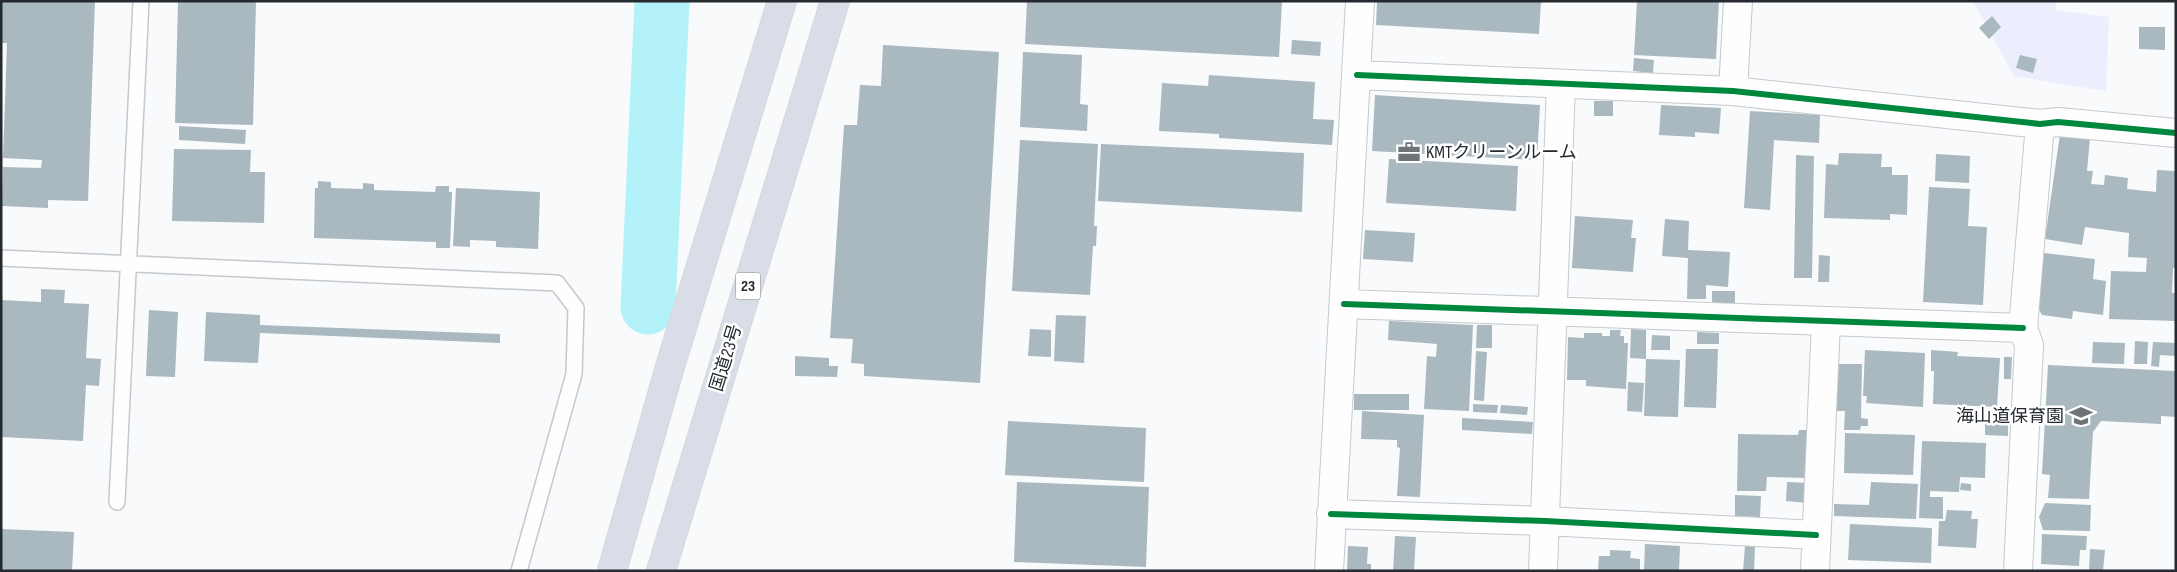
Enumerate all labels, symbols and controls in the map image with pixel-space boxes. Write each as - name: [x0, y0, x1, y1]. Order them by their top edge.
- office icon: KMTクリーンルーム: [1396, 139, 1422, 165]
- place label: KMTクリーンルーム: [1426, 142, 1577, 163]
- road number: 23: [736, 272, 760, 300]
- street label: 国道23号: [706, 322, 746, 394]
- school or university icon: 海山道保育園: [2068, 403, 2094, 429]
- place label: 海山道保育園: [1956, 406, 2064, 427]

